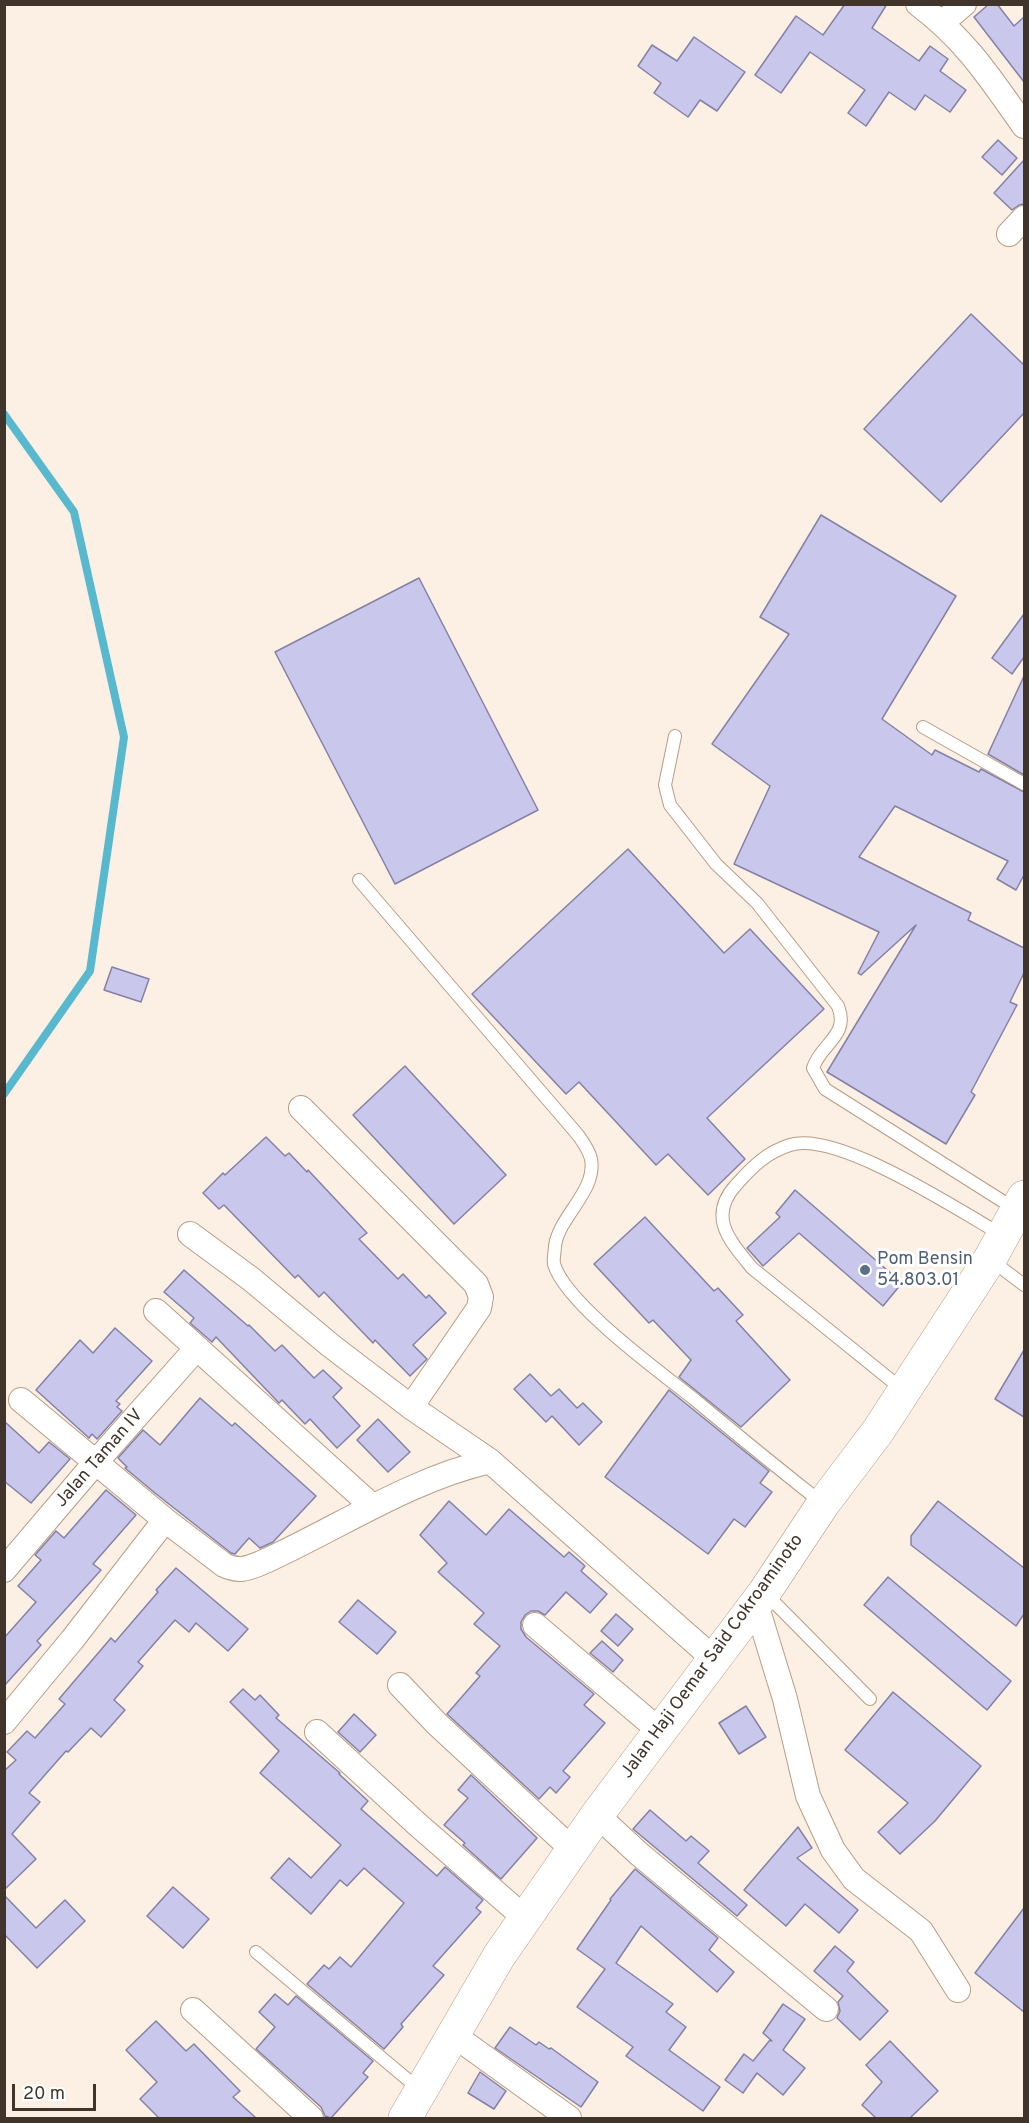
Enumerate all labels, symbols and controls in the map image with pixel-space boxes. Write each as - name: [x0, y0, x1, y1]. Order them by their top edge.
- place label: Pom Bensin 54.803.01: [877, 1249, 973, 1292]
- marker: Pom Bensin 54.803.01: [858, 1263, 872, 1277]
- street label: Jalan Taman IV: [51, 1405, 149, 1513]
- street label: Jalan Haji Oemar Said Cokroaminoto: [617, 1531, 809, 1783]
- scale bar: [15, 2072, 99, 2110]
- text: 20 m: [23, 2083, 65, 2106]

